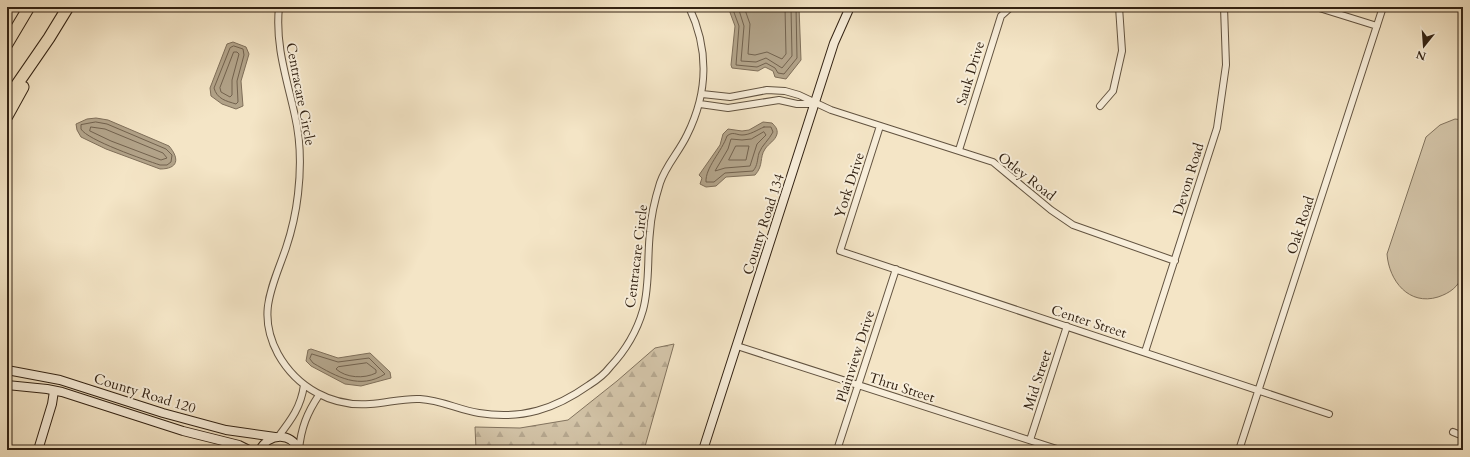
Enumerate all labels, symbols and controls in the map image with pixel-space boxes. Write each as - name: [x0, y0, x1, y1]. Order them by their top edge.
- north arrow: [1404, 26, 1444, 66]
- street label: Sauk Drive: [952, 39, 989, 107]
- street label: Centracare Circle: [281, 41, 320, 147]
- text: N: [1414, 46, 1428, 64]
- street label: Devon Road: [1168, 140, 1209, 218]
- street label: Otley Road: [994, 148, 1060, 205]
- street label: York Drive: [830, 150, 869, 221]
- street label: County Road 134: [738, 171, 789, 277]
- street label: Oak Road: [1282, 193, 1319, 257]
- street label: Centracare Circle: [621, 203, 652, 309]
- street label: Center Street: [1049, 300, 1130, 343]
- street label: Plainview Drive: [832, 308, 879, 405]
- street label: Mid Street: [1019, 347, 1056, 413]
- street label: Thru Street: [866, 368, 938, 407]
- street label: County Road 120: [92, 369, 198, 418]

